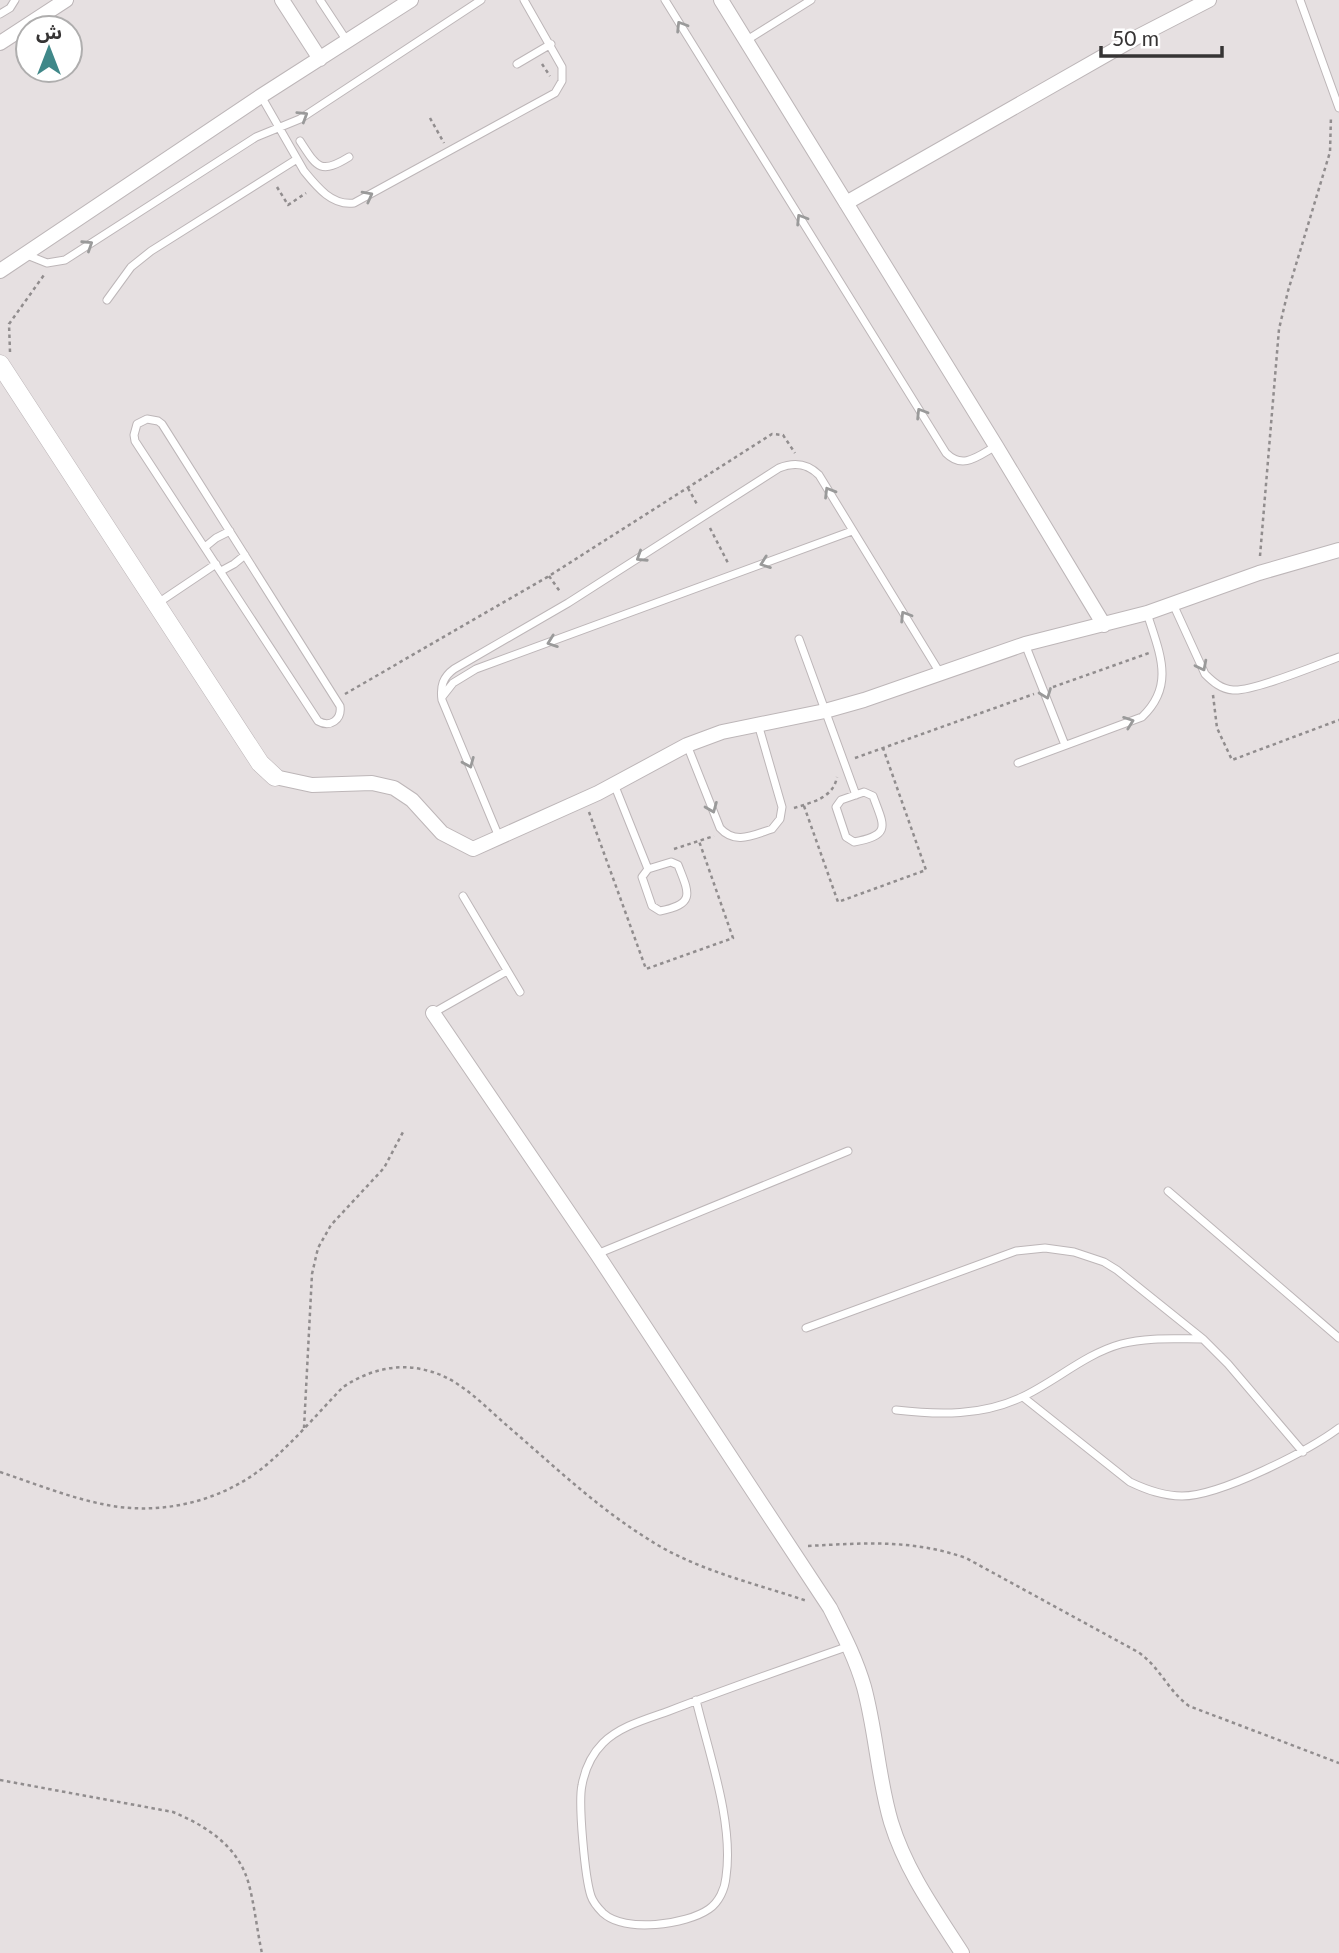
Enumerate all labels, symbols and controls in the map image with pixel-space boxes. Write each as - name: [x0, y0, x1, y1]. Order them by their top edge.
- north arrow: [14, 14, 84, 84]
- scale bar: [1101, 14, 1222, 58]
- text: ش: [36, 20, 62, 43]
- one-way arrow: [677, 21, 690, 34]
- text: 50 m: [1112, 25, 1159, 50]
- one-way arrow: [296, 112, 309, 125]
- one-way arrow: [361, 191, 374, 204]
- one-way arrow: [797, 214, 810, 227]
- one-way arrow: [80, 240, 93, 253]
- one-way arrow: [916, 407, 929, 420]
- one-way arrow: [824, 486, 837, 499]
- one-way arrow: [636, 548, 649, 561]
- one-way arrow: [760, 555, 772, 569]
- one-way arrow: [900, 610, 913, 623]
- one-way arrow: [546, 633, 558, 647]
- one-way arrow: [1193, 659, 1207, 671]
- one-way arrow: [1038, 688, 1052, 700]
- one-way arrow: [1123, 716, 1135, 730]
- one-way arrow: [460, 756, 474, 768]
- one-way arrow: [703, 802, 717, 814]

